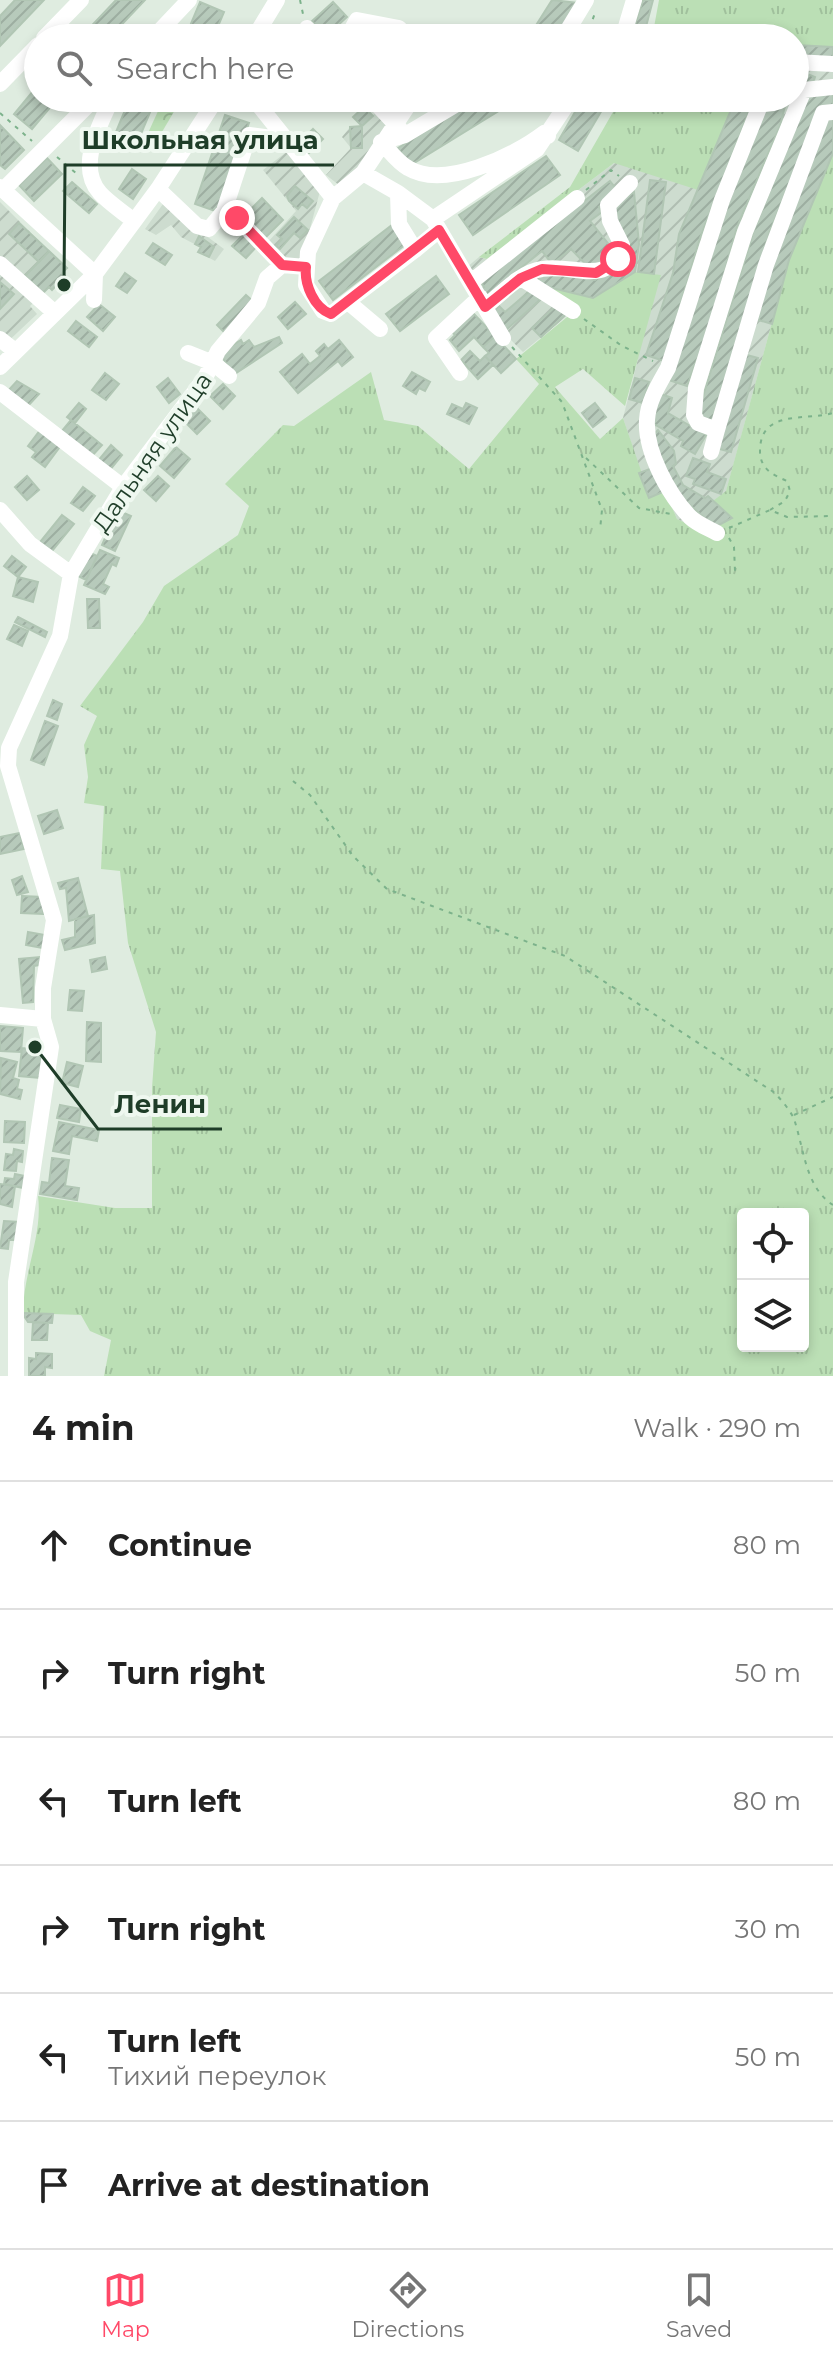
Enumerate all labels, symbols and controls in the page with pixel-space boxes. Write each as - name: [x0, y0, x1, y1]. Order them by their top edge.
- search box: [24, 24, 809, 112]
- icon: search: [52, 46, 96, 90]
- text: Search here: [116, 50, 294, 87]
- callout: Школьная улица: [65, 115, 334, 165]
- text: Школьная улица: [82, 124, 318, 156]
- route end: [219, 200, 255, 236]
- route start: [600, 241, 636, 277]
- street label: Дальняя улица: [86, 367, 218, 537]
- callout: Ленин: [98, 1079, 222, 1129]
- text: Ленин: [114, 1088, 206, 1120]
- map controls: [737, 1208, 809, 1352]
- button: locate: [737, 1208, 809, 1280]
- button: layers: [737, 1280, 809, 1352]
- text: 4 min: [32, 1407, 134, 1449]
- text: Walk · 290 m: [633, 1412, 801, 1444]
- icon: ahead: [32, 1523, 76, 1567]
- text: Continue: [108, 1527, 252, 1564]
- text: 80 m: [733, 1529, 801, 1561]
- icon: right: [32, 1651, 76, 1695]
- text: Turn right: [108, 1655, 265, 1692]
- text: 50 m: [735, 1657, 801, 1689]
- icon: left: [32, 1779, 76, 1823]
- text: Turn left: [108, 1783, 241, 1820]
- text: 80 m: [733, 1785, 801, 1817]
- icon: right: [32, 1907, 76, 1951]
- text: Turn right: [108, 1911, 265, 1948]
- text: 30 m: [735, 1913, 801, 1945]
- text: Turn left: [108, 2023, 241, 2060]
- icon: left: [32, 2035, 76, 2079]
- text: 50 m: [735, 2041, 801, 2073]
- text: Тихий переулок: [108, 2060, 326, 2092]
- icon: arrive: [32, 2163, 76, 2207]
- text: Arrive at destination: [108, 2167, 430, 2204]
- tab: Map: [101, 2268, 150, 2343]
- tab: Directions: [352, 2268, 464, 2343]
- tab: Saved: [666, 2268, 732, 2343]

